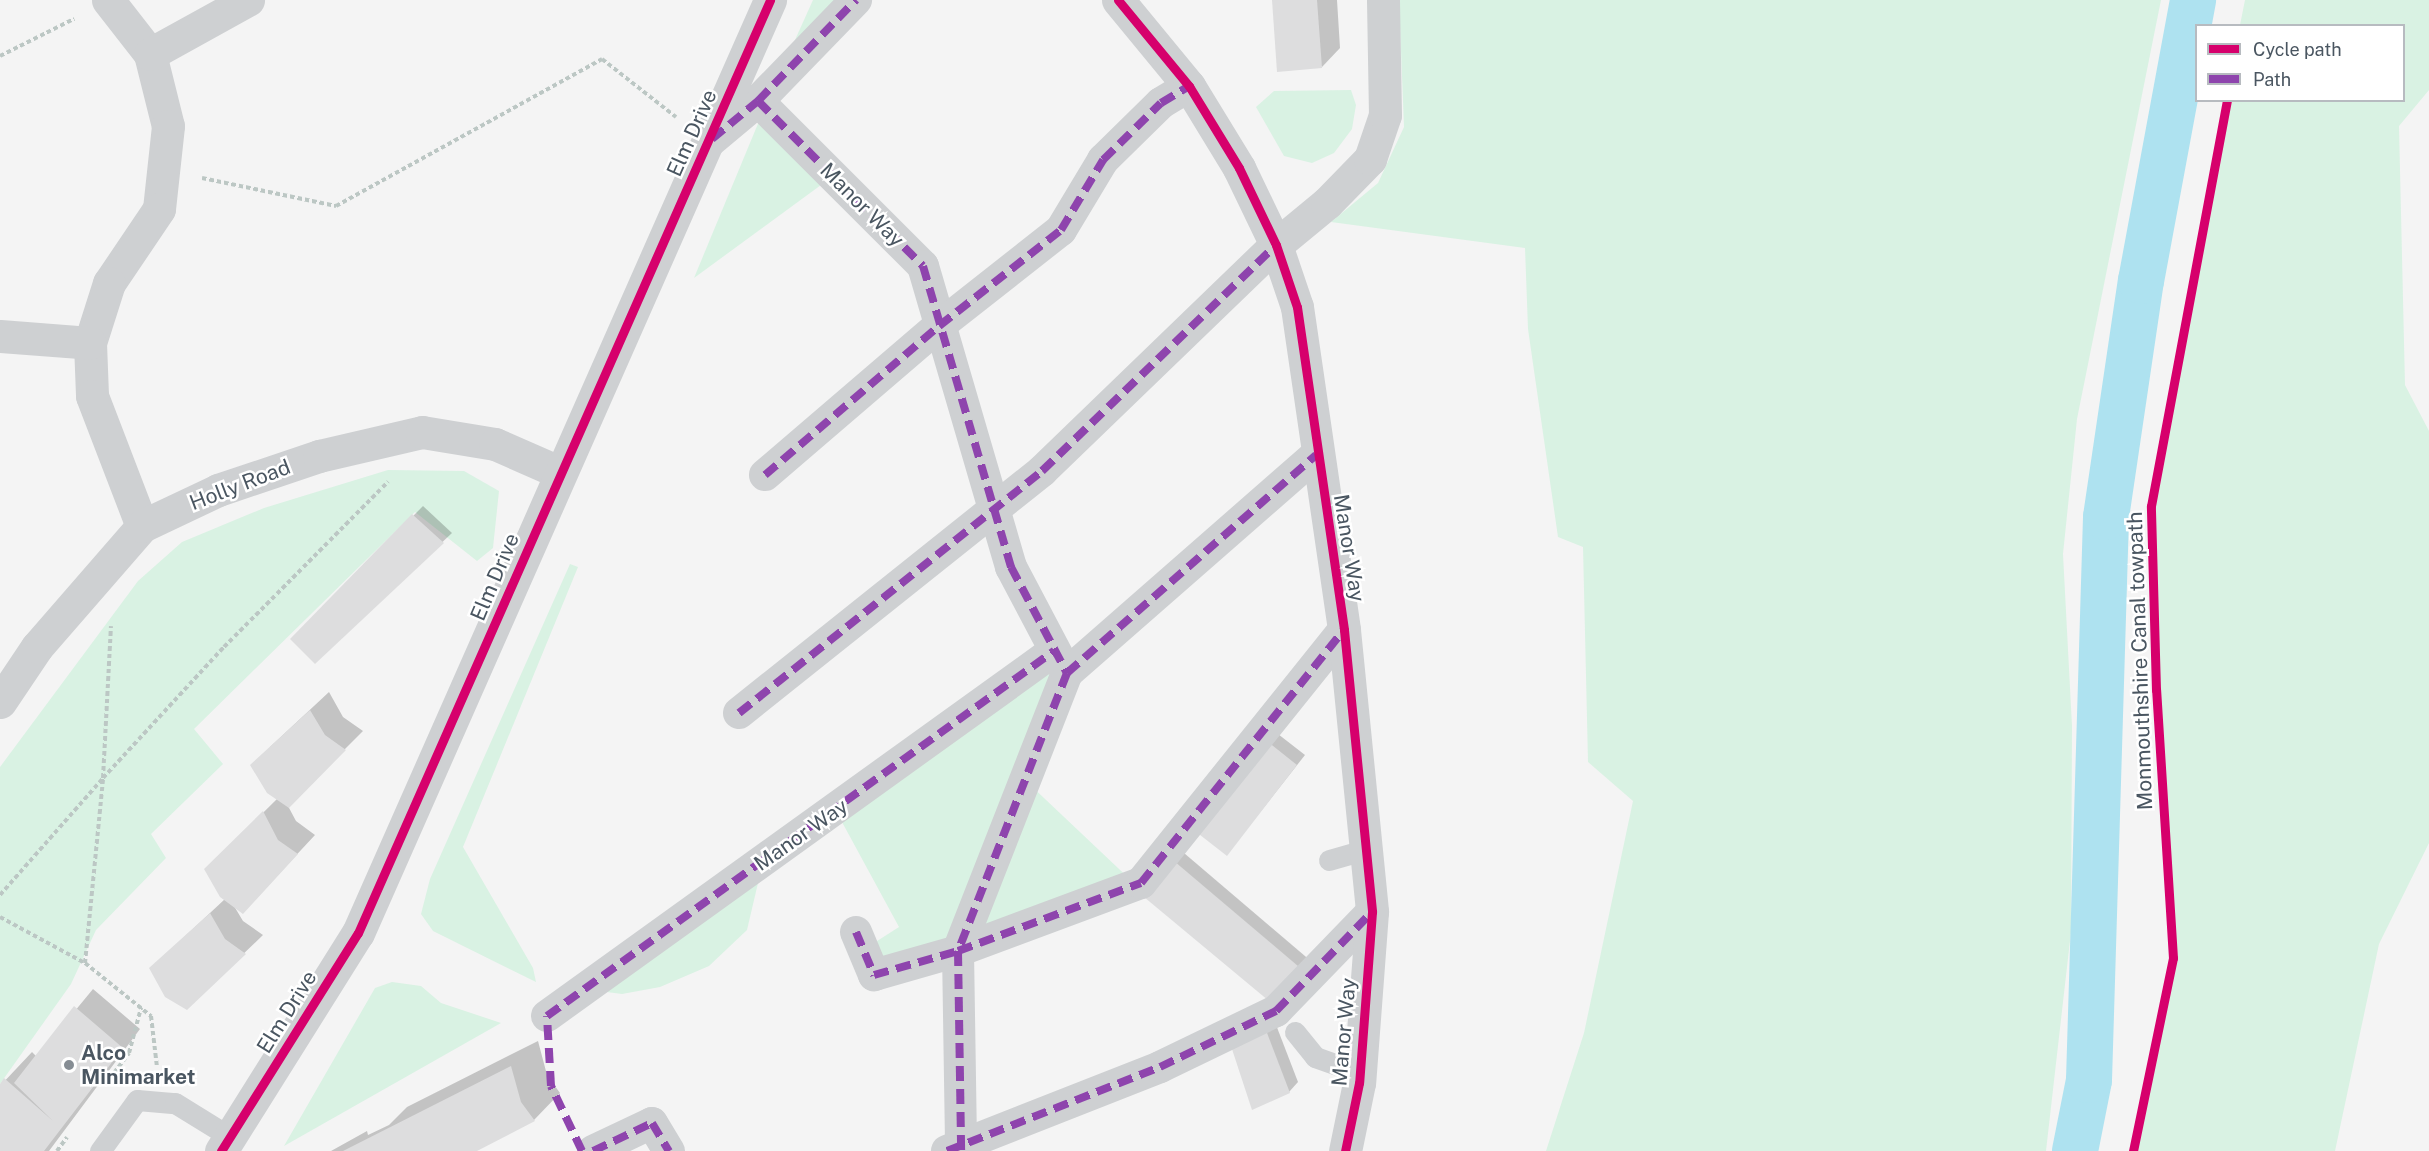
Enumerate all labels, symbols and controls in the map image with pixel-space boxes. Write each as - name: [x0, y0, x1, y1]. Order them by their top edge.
- legend: [2195, 24, 2405, 102]
- text: Cycle path: [2253, 39, 2342, 60]
- text: Path: [2253, 69, 2291, 90]
- street label: Elm Drive: [662, 86, 722, 180]
- street label: Manor Way: [815, 158, 909, 252]
- street label: Holly Road: [186, 454, 294, 516]
- street label: Manor Way: [1328, 492, 1370, 604]
- street label: Monmouthshire Canal towpath: [2122, 511, 2158, 811]
- street label: Elm Drive: [465, 529, 525, 625]
- street label: Manor Way: [749, 793, 853, 877]
- street label: Elm Drive: [252, 966, 322, 1058]
- street label: Manor Way: [1327, 977, 1361, 1087]
- place label: Alco Minimarket: [81, 1040, 195, 1090]
- marker: Alco Minimarket: [62, 1058, 76, 1072]

